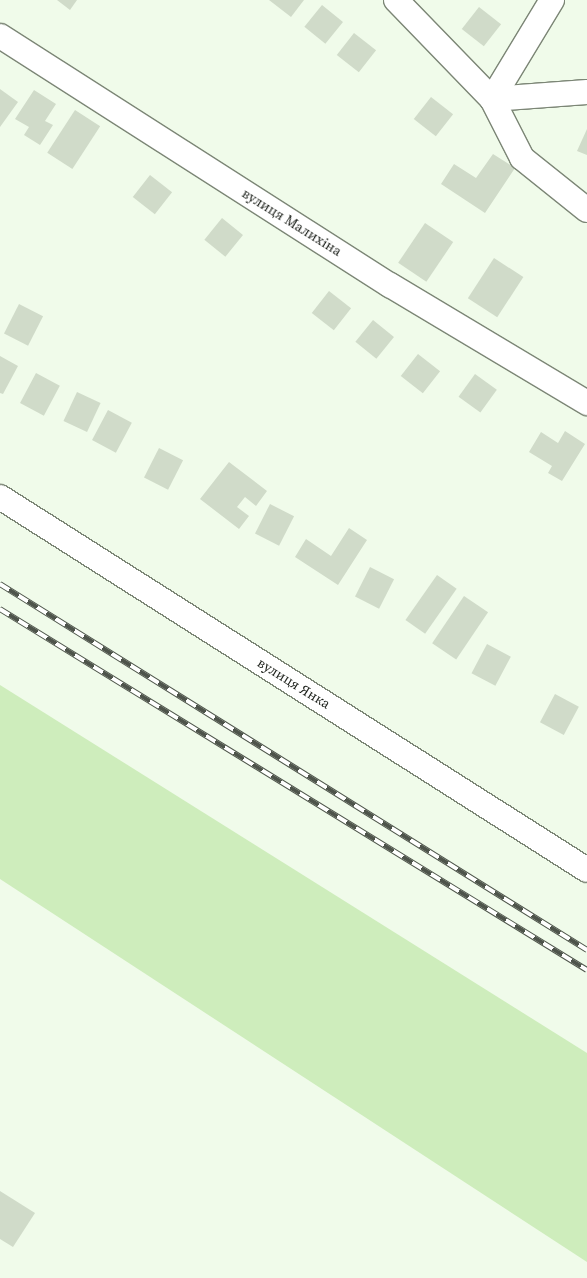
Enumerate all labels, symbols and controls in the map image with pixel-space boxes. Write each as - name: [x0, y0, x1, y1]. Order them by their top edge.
- street label: вулиця Малихіна: [239, 185, 345, 259]
- street label: вулиця Янка: [254, 654, 334, 712]

